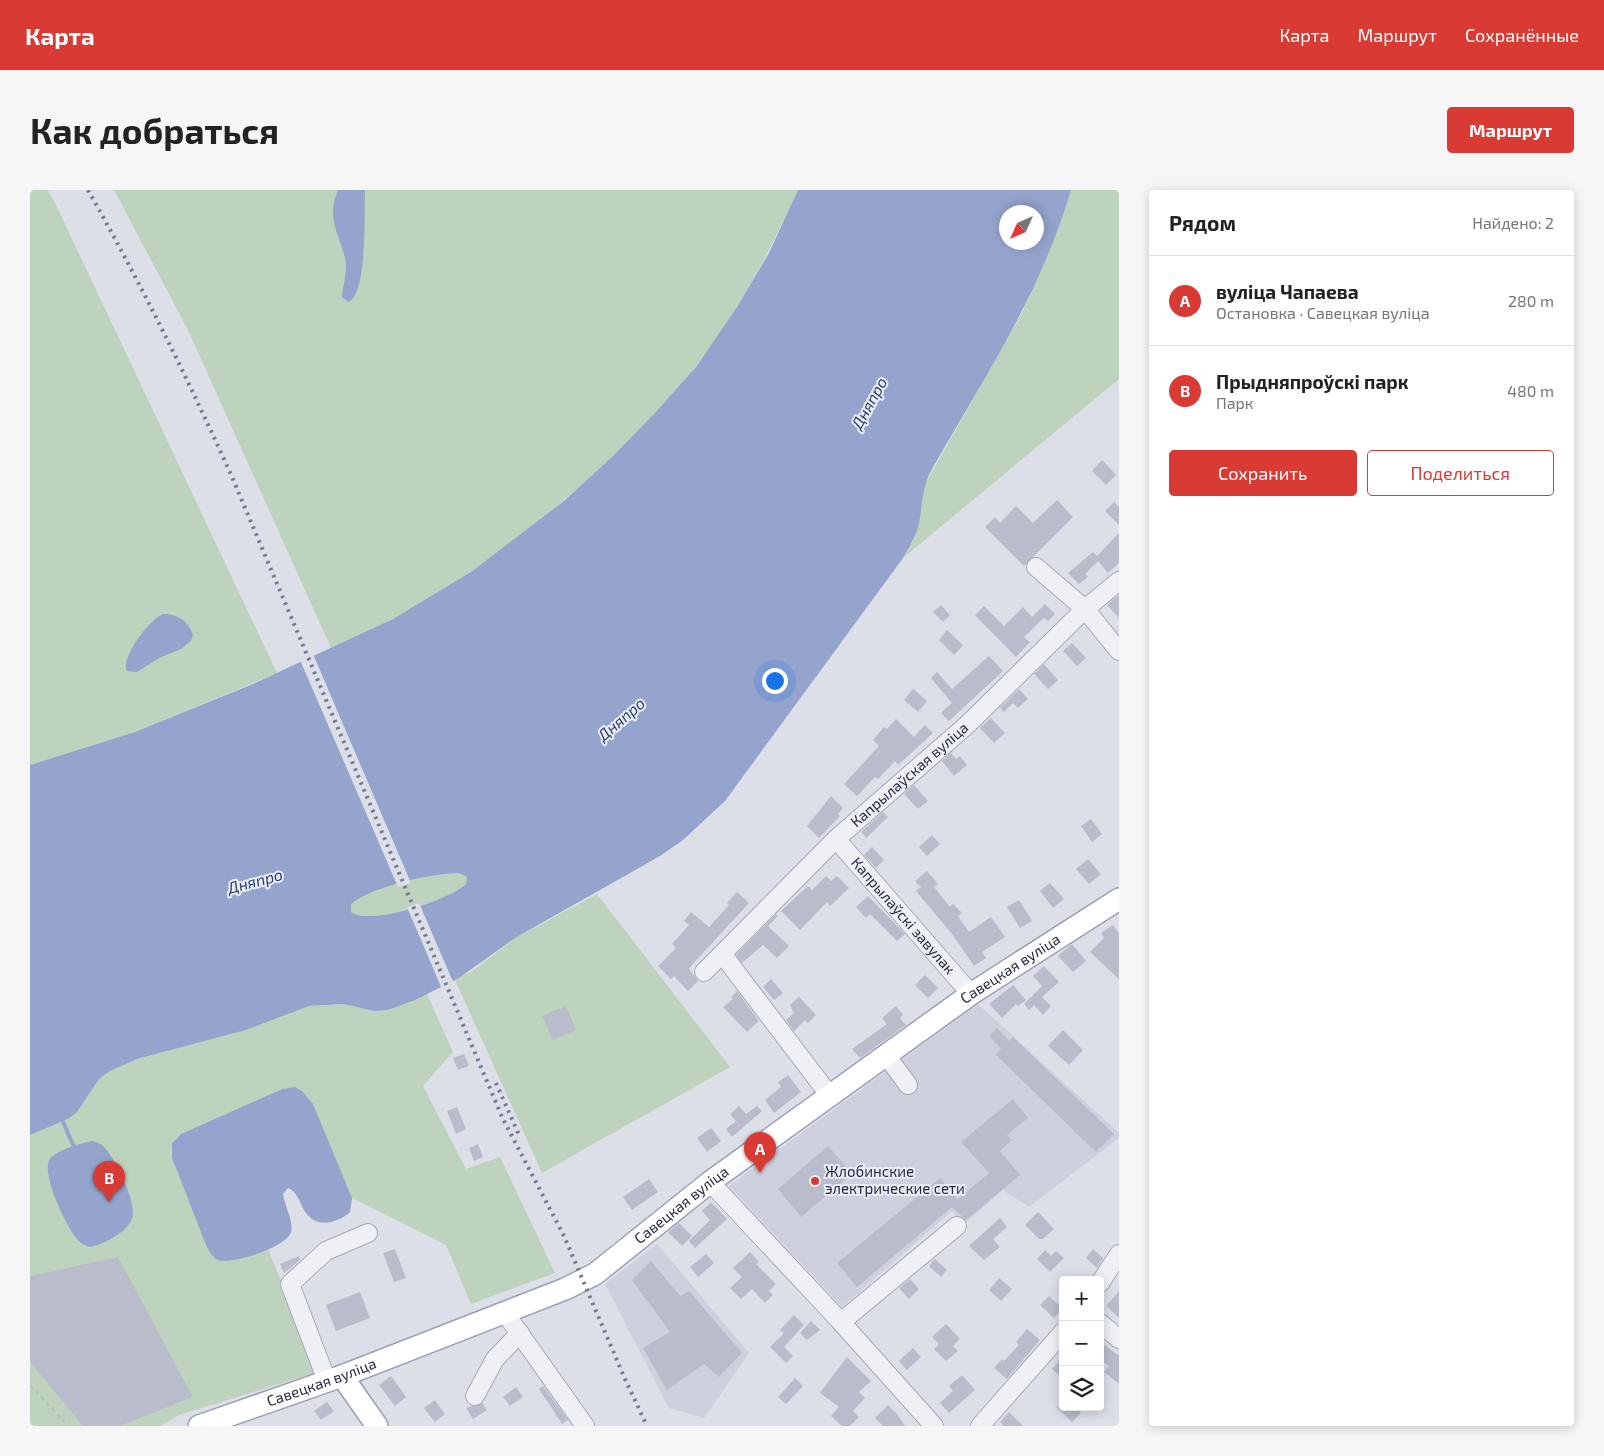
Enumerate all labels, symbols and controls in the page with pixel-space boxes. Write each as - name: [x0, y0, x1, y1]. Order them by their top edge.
- text: Карта: [25, 21, 95, 50]
- text: Карта: [1279, 24, 1329, 46]
- text: Маршрут: [1357, 24, 1437, 46]
- text: Сохранённые: [1465, 24, 1579, 46]
- button: Маршрут: [1447, 107, 1574, 153]
- text: Как добраться: [30, 109, 279, 151]
- north arrow: [999, 205, 1044, 250]
- text: Рядом: [1169, 210, 1236, 235]
- text: Найдено: 2: [1472, 213, 1554, 232]
- text: вуліца Чапаева: [1216, 280, 1359, 303]
- text: A: [1180, 291, 1190, 310]
- text: 280 m: [1508, 291, 1554, 310]
- text: Остановка · Савецкая вуліца: [1216, 303, 1430, 322]
- text: Прыдняпроўскі парк: [1216, 370, 1408, 393]
- water label: Дняпро: [846, 373, 891, 433]
- text: B: [1180, 381, 1190, 400]
- text: 480 m: [1507, 381, 1554, 400]
- text: Парк: [1216, 393, 1253, 412]
- button: Сохранить: [1169, 450, 1357, 496]
- button: Поделиться: [1367, 450, 1554, 496]
- your location: [762, 668, 788, 694]
- water label: Дняпро: [592, 693, 648, 745]
- street label: Капрылаўская вуліца: [846, 718, 972, 830]
- street label: Капрылаўскі завулак: [848, 853, 959, 977]
- water label: Дняпро: [224, 864, 285, 897]
- street label: Савецкая вуліца: [956, 929, 1063, 1007]
- pin: A: [744, 1132, 776, 1173]
- pin: B: [93, 1161, 125, 1202]
- street label: Савецкая вуліца: [630, 1162, 732, 1247]
- place label: Жлобинские электрические сети: [825, 1162, 965, 1197]
- marker: Жлобинские электрические сети: [809, 1175, 821, 1187]
- map controls: [1059, 1276, 1104, 1411]
- button: +: [1059, 1276, 1104, 1321]
- button: −: [1059, 1321, 1104, 1366]
- street label: Савецкая вуліца: [264, 1354, 379, 1410]
- button: layers: [1059, 1366, 1104, 1411]

